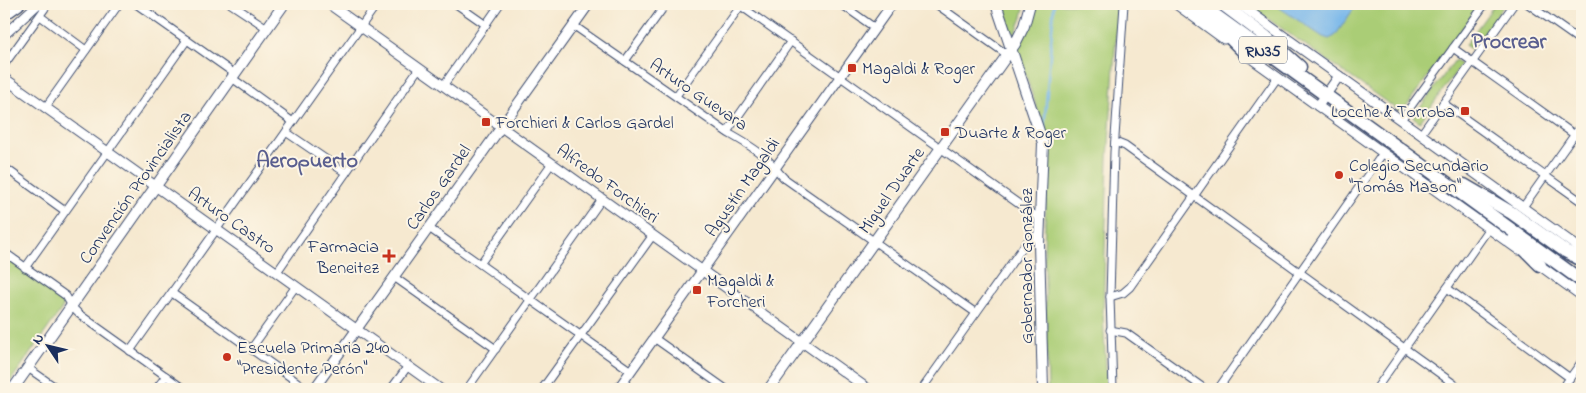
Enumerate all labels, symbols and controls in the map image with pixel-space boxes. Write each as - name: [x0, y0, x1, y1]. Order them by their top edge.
- district label: Procrear: [1472, 27, 1548, 59]
- road number: RN35: [1239, 36, 1287, 64]
- street label: Arturo Guevara: [643, 53, 752, 138]
- place label: Magaldi & Roger: [862, 57, 976, 84]
- marker: Magaldi & Roger: [846, 62, 858, 74]
- place label: Locche & Torroba: [1331, 100, 1455, 126]
- marker: Locche & Torroba: [1459, 105, 1471, 117]
- street label: Convención Provincialista: [74, 106, 199, 270]
- place label: Forchieri & Carlos Gardel: [495, 111, 674, 137]
- marker: Forchieri & Carlos Gardel: [480, 116, 492, 128]
- place label: Duarte & Roger: [954, 121, 1067, 148]
- marker: Duarte & Roger: [939, 126, 951, 138]
- street label: Agustín Magaldi: [700, 133, 788, 244]
- street label: Alfredo Forchieri: [550, 138, 663, 231]
- street label: Carlos Gardel: [401, 140, 479, 236]
- street label: Miguel Duarte: [853, 142, 934, 241]
- district label: Aeropuerto: [256, 146, 358, 178]
- place label: Colegio Secundario "Tomás Mason": [1349, 154, 1489, 201]
- marker: Colegio Secundario "Tomás Mason": [1333, 169, 1345, 181]
- street label: Arturo Castro: [182, 182, 280, 262]
- street label: Gobernador González: [1015, 187, 1041, 344]
- place label: Farmacia Beneitez: [306, 235, 379, 282]
- marker: Farmacia Beneitez: [383, 250, 395, 262]
- place label: Magaldi & Forcheri: [706, 269, 775, 316]
- marker: Magaldi & Forcheri: [691, 284, 703, 296]
- north arrow: [22, 320, 72, 370]
- text: N: [27, 330, 50, 349]
- place label: Escuela Primaria 240 "Presidente Perón": [237, 336, 390, 383]
- marker: Escuela Primaria 240 "Presidente Perón": [221, 351, 233, 363]

